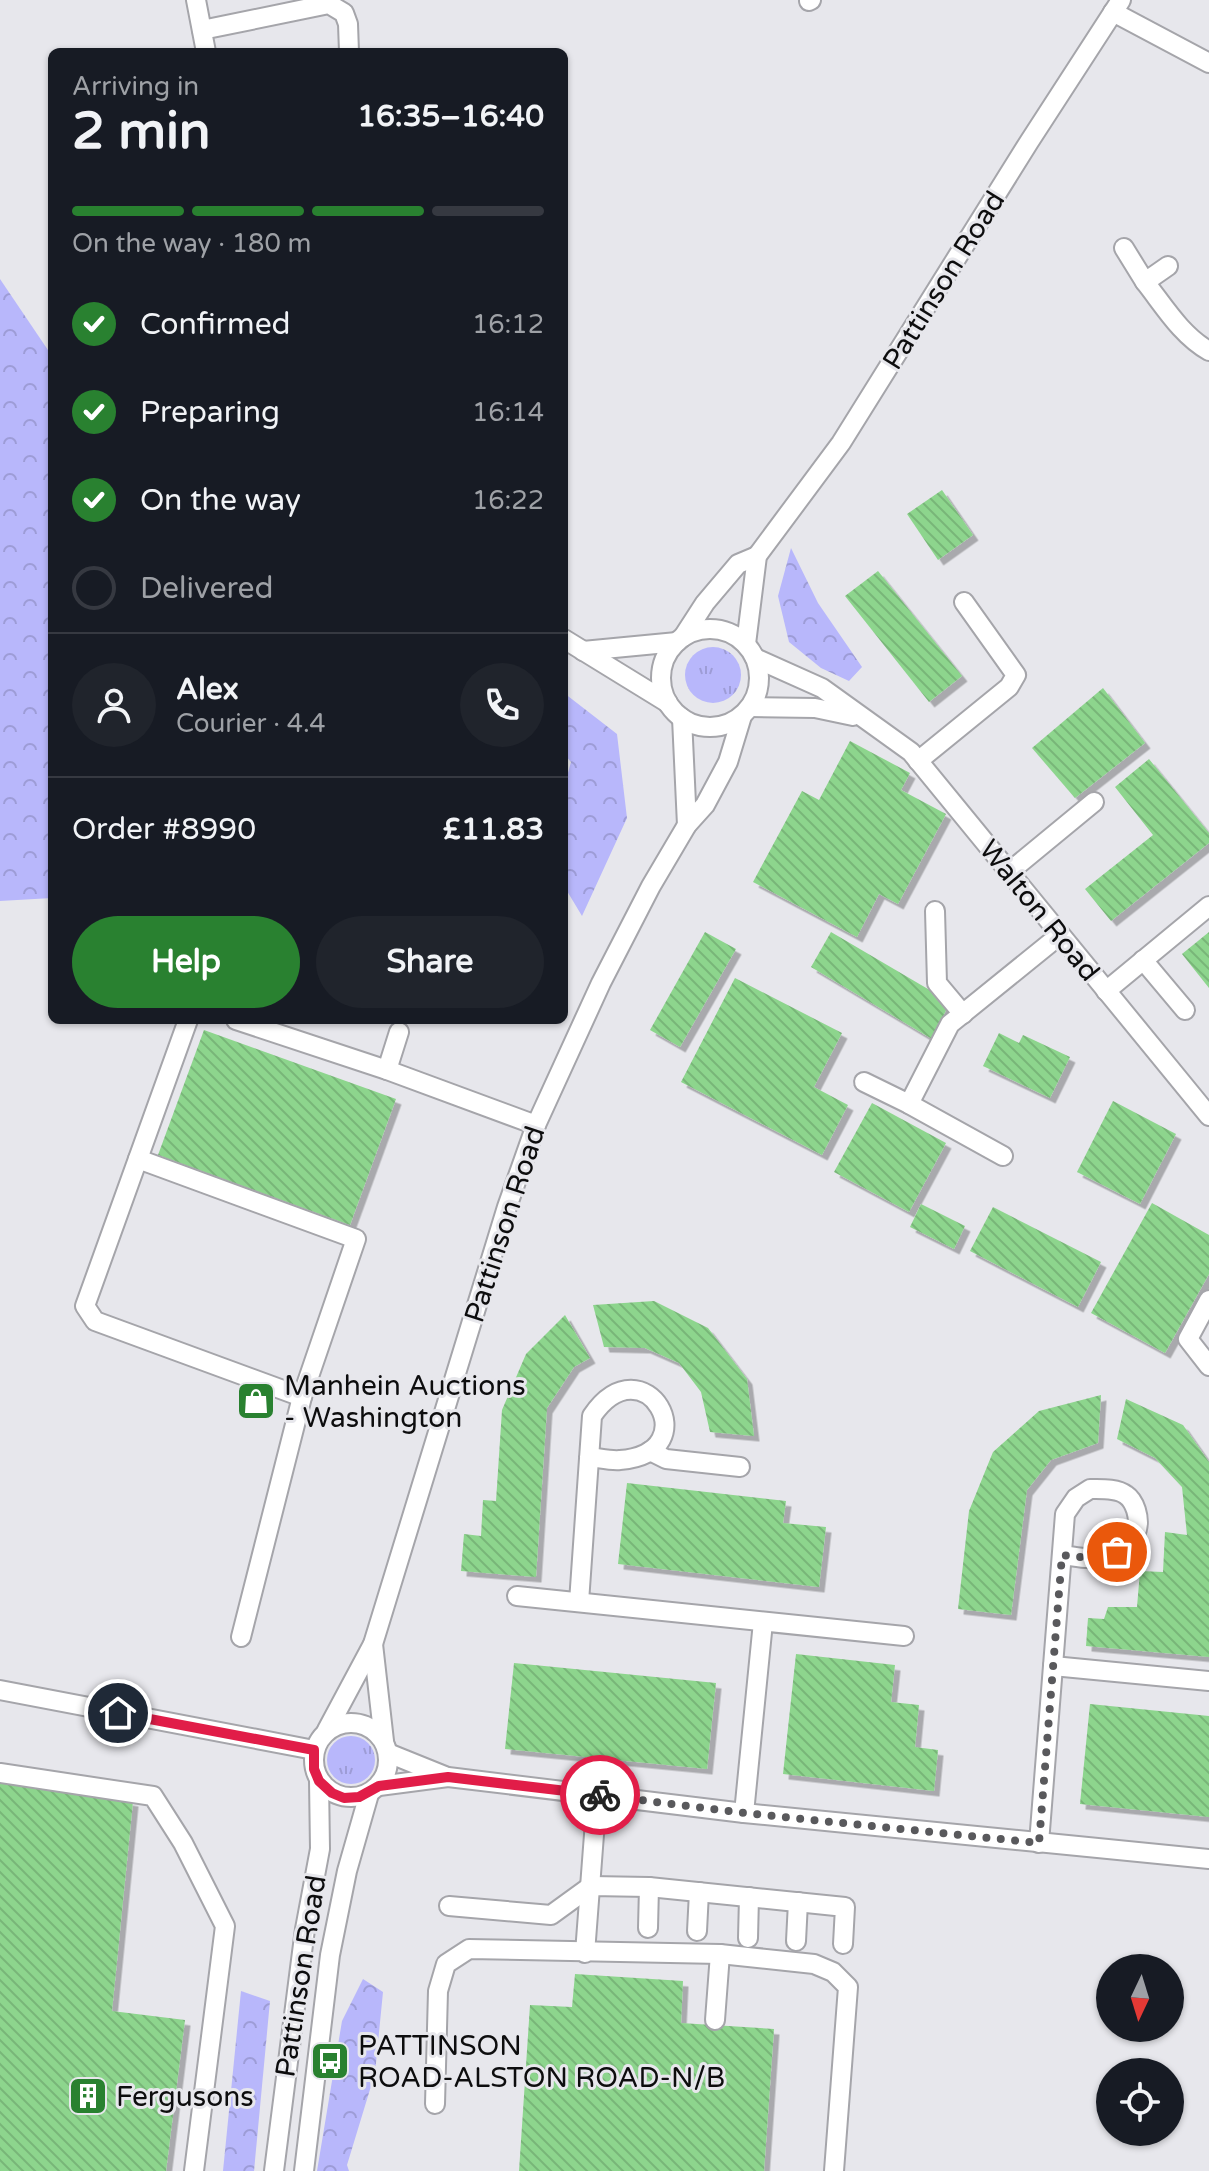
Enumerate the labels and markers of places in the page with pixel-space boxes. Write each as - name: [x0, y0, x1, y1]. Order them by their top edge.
- place label: Manhein Auctions - Washington: [284, 1369, 526, 1435]
- shop icon: Manhein Auctions - Washington: [235, 1380, 277, 1422]
- pin: [1083, 1518, 1151, 1586]
- pin: [84, 1679, 152, 1747]
- place label: PATTINSON ROAD-ALSTON ROAD-N/B: [358, 2029, 725, 2095]
- bus stop icon: PATTINSON ROAD-ALSTON ROAD-N/B: [309, 2040, 351, 2082]
- building icon: Fergusons: [67, 2075, 109, 2117]
- place label: Fergusons: [116, 2080, 254, 2114]

